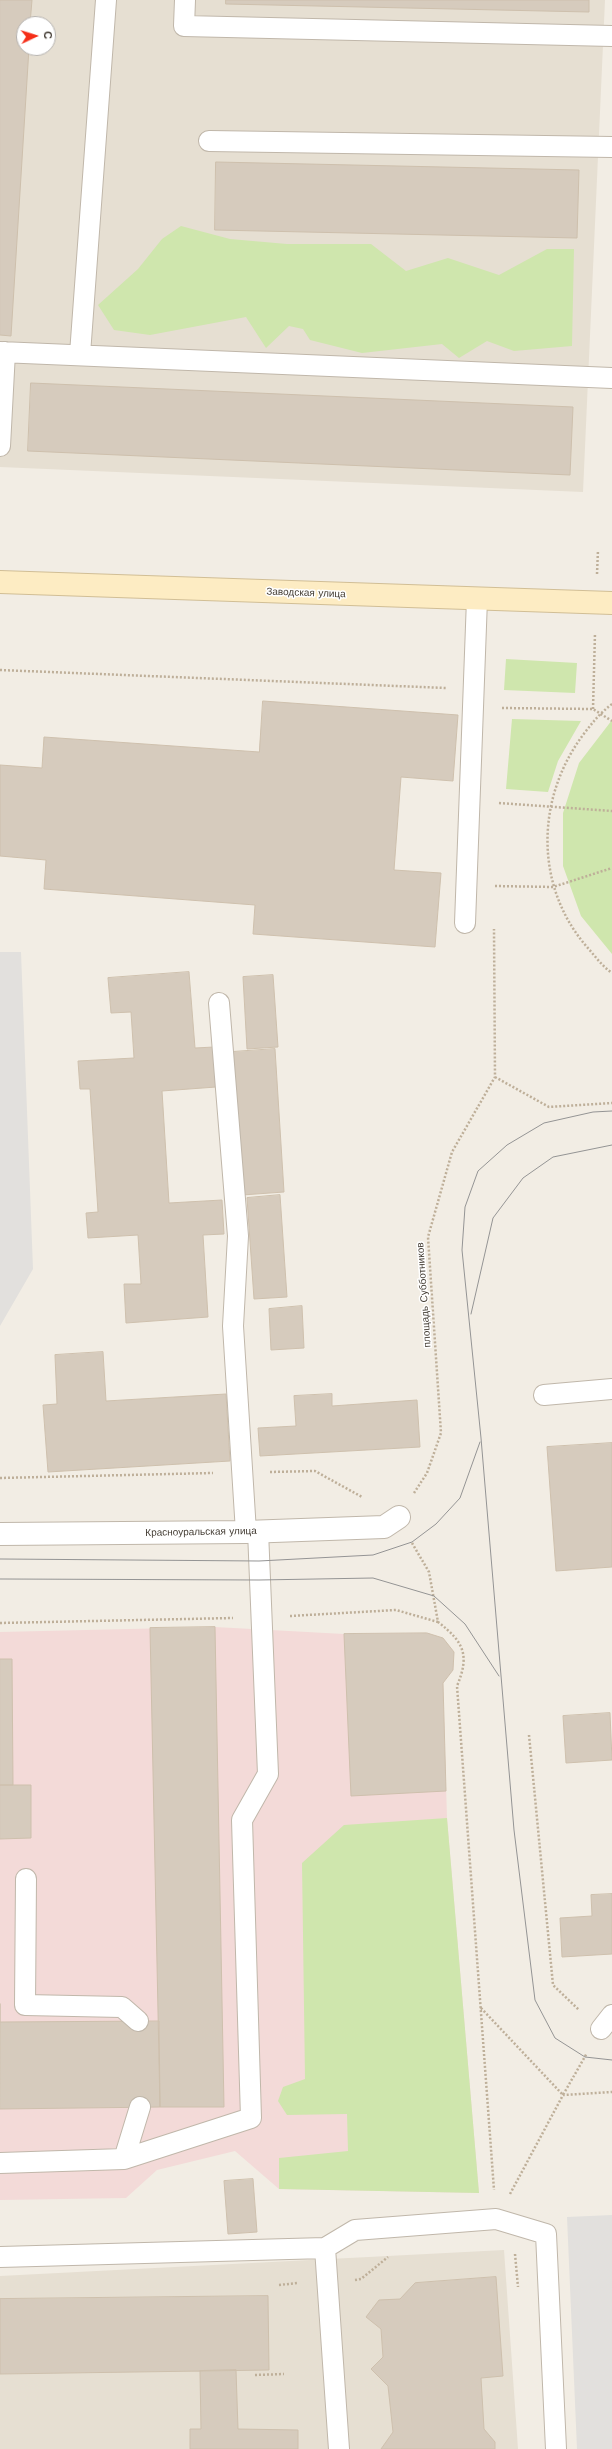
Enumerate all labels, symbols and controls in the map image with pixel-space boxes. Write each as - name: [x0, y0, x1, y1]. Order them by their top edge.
- north arrow: [16, 16, 56, 56]
- text: С: [41, 31, 54, 40]
- street label: Заводская улица: [266, 586, 346, 600]
- street label: площадь Субботников: [414, 1242, 434, 1348]
- street label: Красноуральская улица: [145, 1525, 257, 1539]

